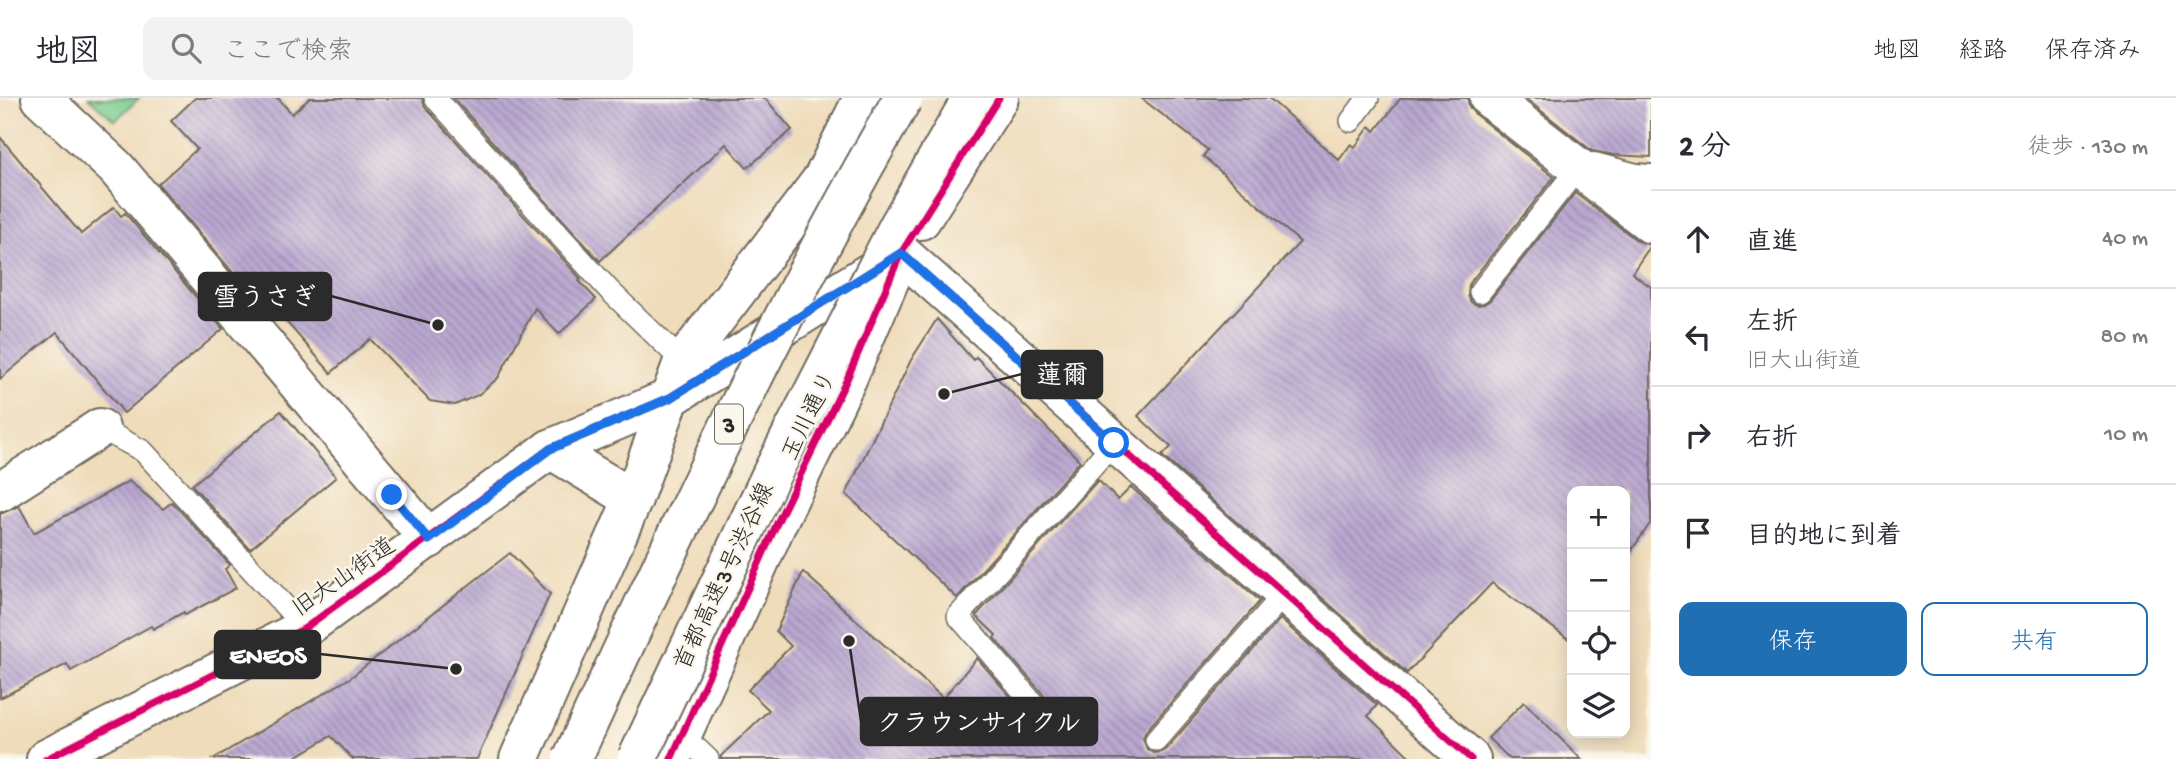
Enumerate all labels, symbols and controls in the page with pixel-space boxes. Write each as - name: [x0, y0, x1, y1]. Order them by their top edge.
- search box: [143, 17, 633, 80]
- icon: search: [167, 29, 205, 67]
- text: 地図: [35, 36, 101, 74]
- text: ここで検索: [223, 38, 353, 69]
- text: 地図: [1873, 38, 1921, 67]
- text: 経路: [1959, 38, 2007, 67]
- text: 保存済み: [2045, 38, 2141, 67]
- text: 2 分: [1679, 132, 1731, 167]
- text: 徒歩 · 130 m: [2028, 135, 2148, 162]
- icon: ahead: [1679, 220, 1717, 258]
- text: 40 m: [2102, 226, 2148, 253]
- text: 直進: [1746, 229, 1798, 260]
- callout: 雪うさぎ: [199, 273, 331, 320]
- text: 雪うさぎ: [213, 284, 317, 316]
- text: 左折: [1746, 309, 1798, 340]
- icon: left: [1679, 318, 1717, 356]
- text: 80 m: [2101, 324, 2148, 351]
- text: 旧大山街道: [1746, 349, 1861, 376]
- callout: 蓮爾: [1022, 351, 1102, 398]
- text: 蓮爾: [1036, 361, 1088, 394]
- street label: 玉川通り: [777, 367, 845, 466]
- road number: 3: [715, 404, 743, 444]
- icon: right: [1679, 416, 1717, 454]
- text: 10 m: [2104, 422, 2148, 449]
- text: 右折: [1746, 425, 1798, 456]
- route start: [1098, 427, 1129, 458]
- street label: 首都高速3号渋谷線: [669, 478, 783, 676]
- route end: [376, 479, 407, 510]
- map controls: [1567, 486, 1630, 738]
- button: +: [1567, 486, 1630, 549]
- icon: arrive: [1679, 514, 1717, 552]
- text: 目的地に到着: [1746, 523, 1902, 554]
- street label: 旧大山街道: [287, 532, 402, 625]
- button: −: [1567, 549, 1630, 612]
- button: 保存: [1679, 602, 1907, 676]
- button: 共有: [1921, 602, 2148, 676]
- button: locate: [1567, 612, 1630, 675]
- callout: ENEOS: [215, 631, 320, 678]
- text: ENEOS: [229, 643, 307, 674]
- button: layers: [1567, 675, 1630, 738]
- callout: クラウンサイクル: [861, 698, 1097, 745]
- text: クラウンサイクル: [877, 711, 1081, 742]

